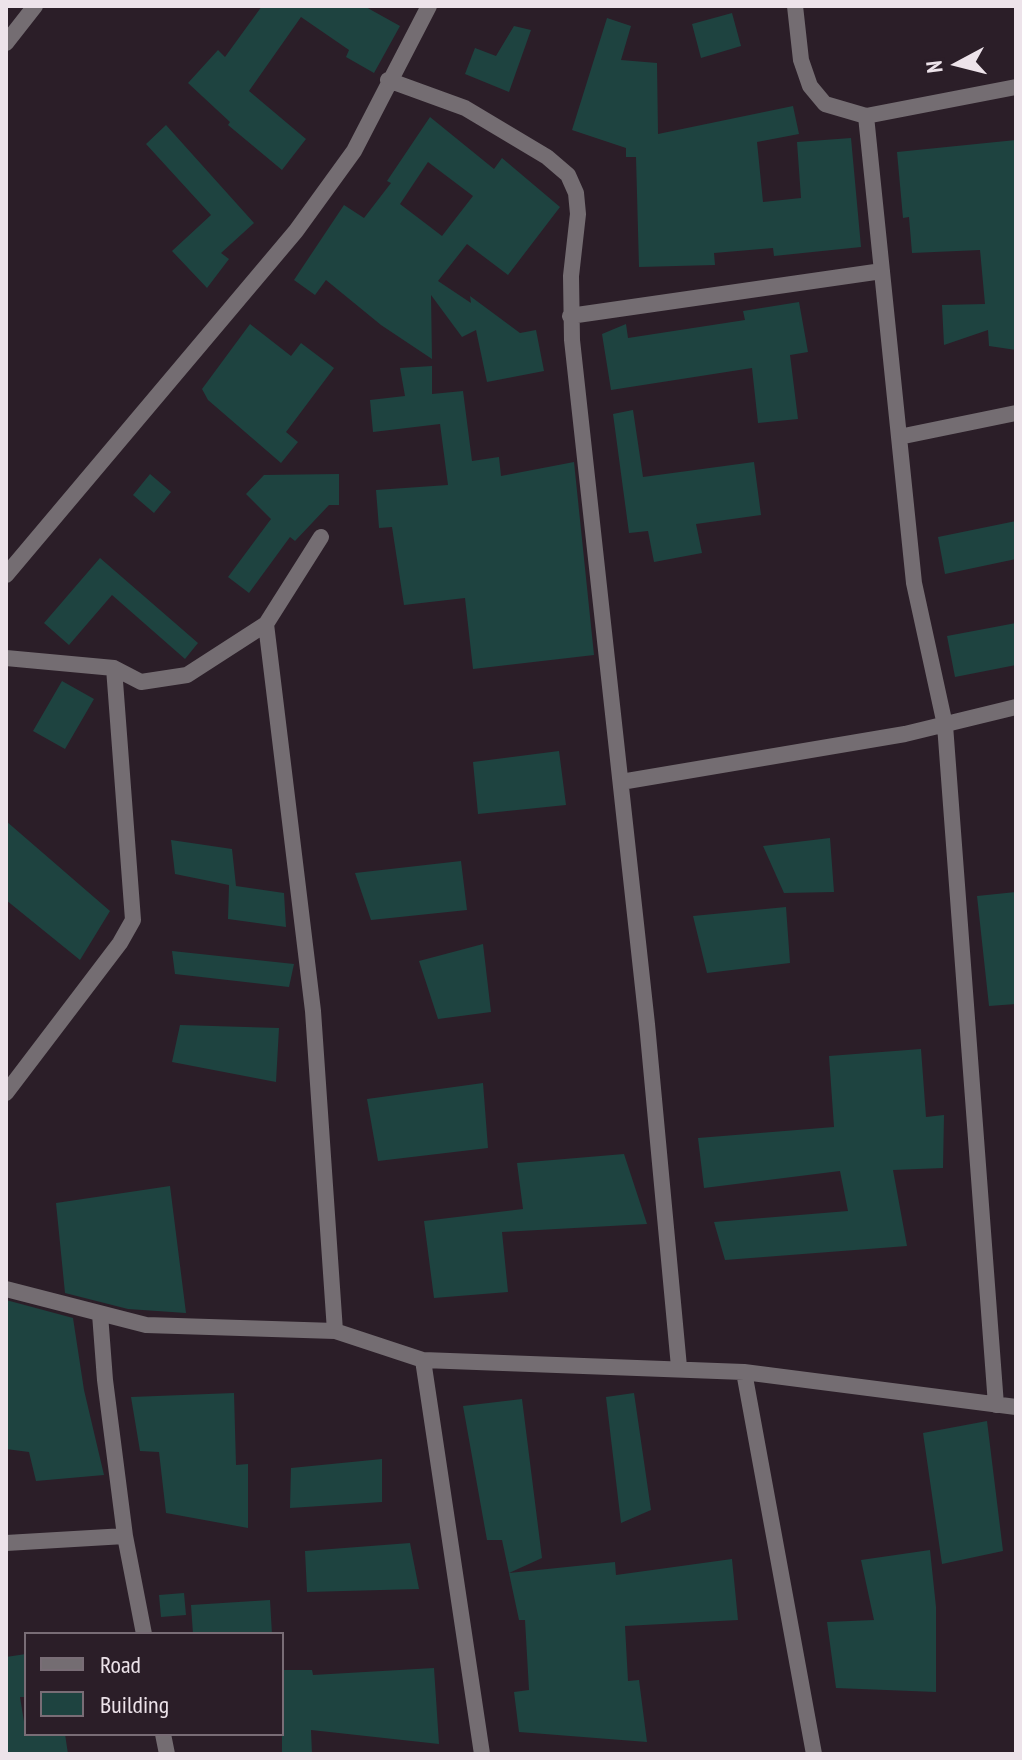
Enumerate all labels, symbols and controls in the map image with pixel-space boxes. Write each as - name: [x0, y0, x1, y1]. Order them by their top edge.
- north arrow: [918, 24, 998, 104]
- text: N: [920, 59, 949, 75]
- legend: [24, 1632, 284, 1736]
- text: Road: [100, 1649, 141, 1680]
- text: Building: [100, 1689, 169, 1720]

